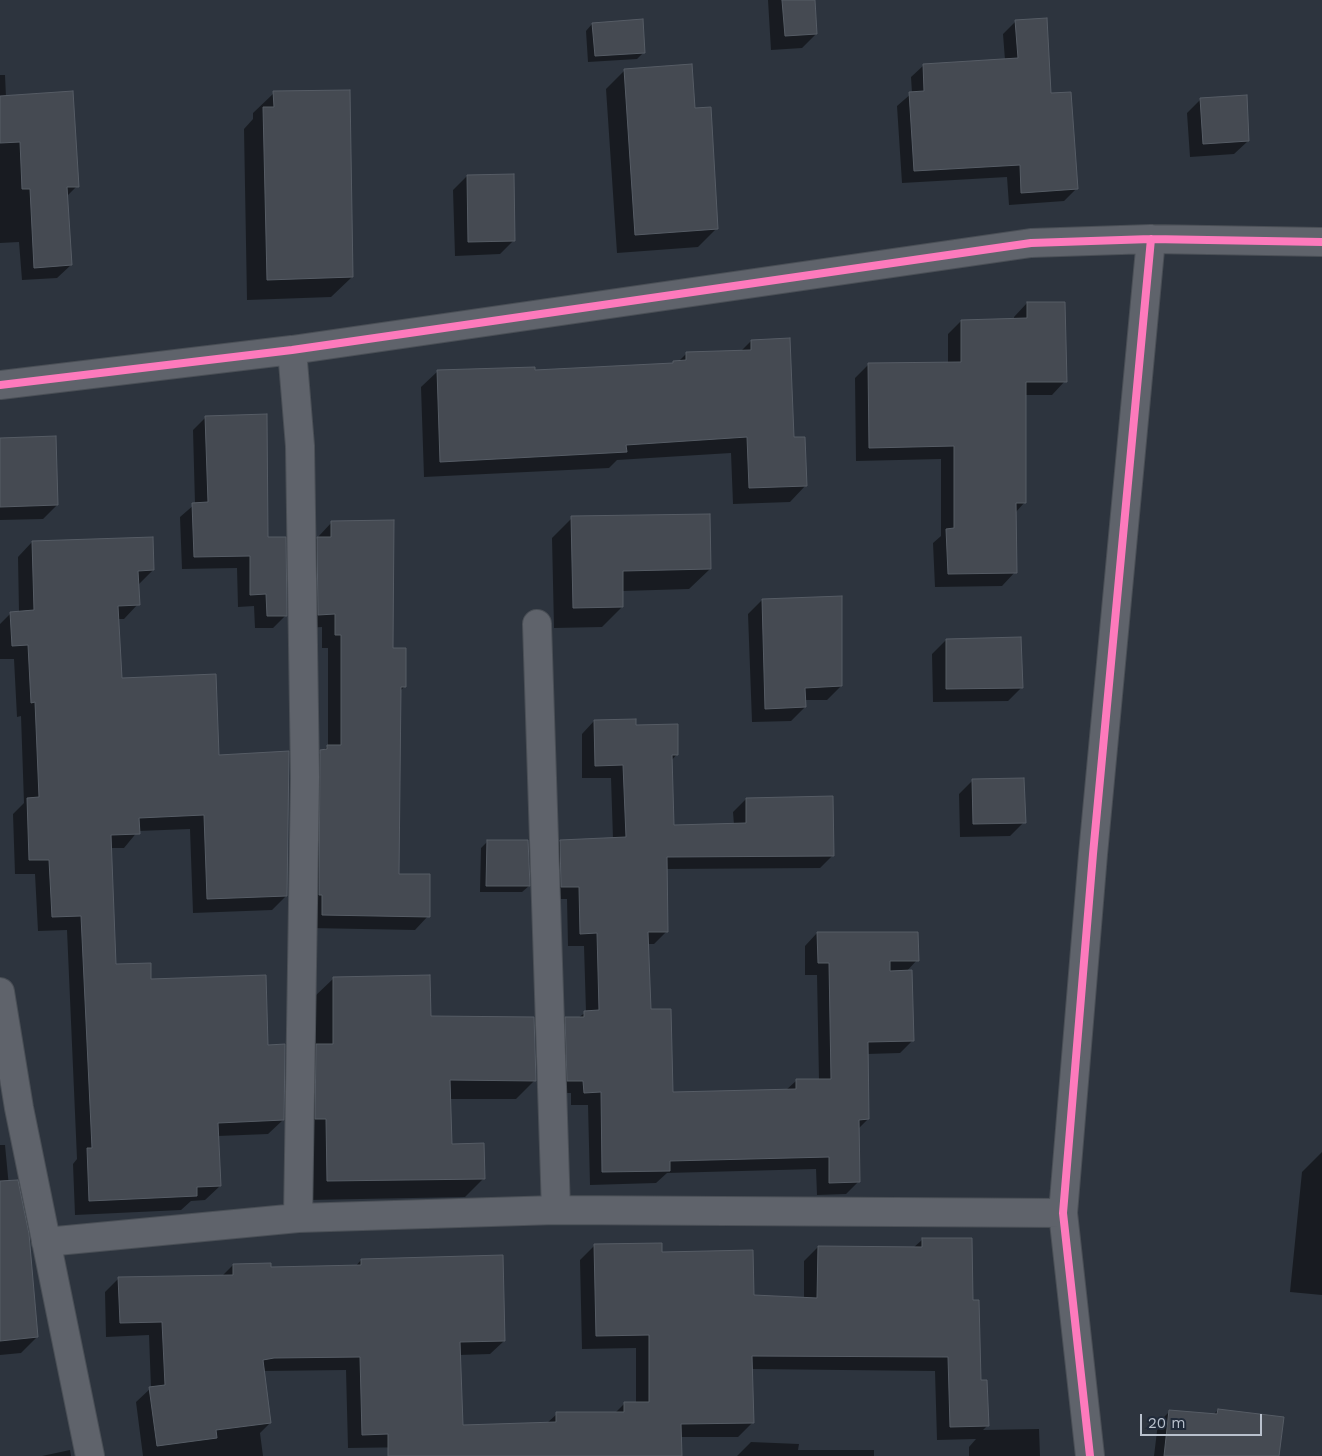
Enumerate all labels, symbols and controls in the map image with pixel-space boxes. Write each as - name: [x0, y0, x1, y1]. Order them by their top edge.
- scale bar: [1142, 1404, 1264, 1436]
- text: 20 m: [1148, 1414, 1186, 1432]

